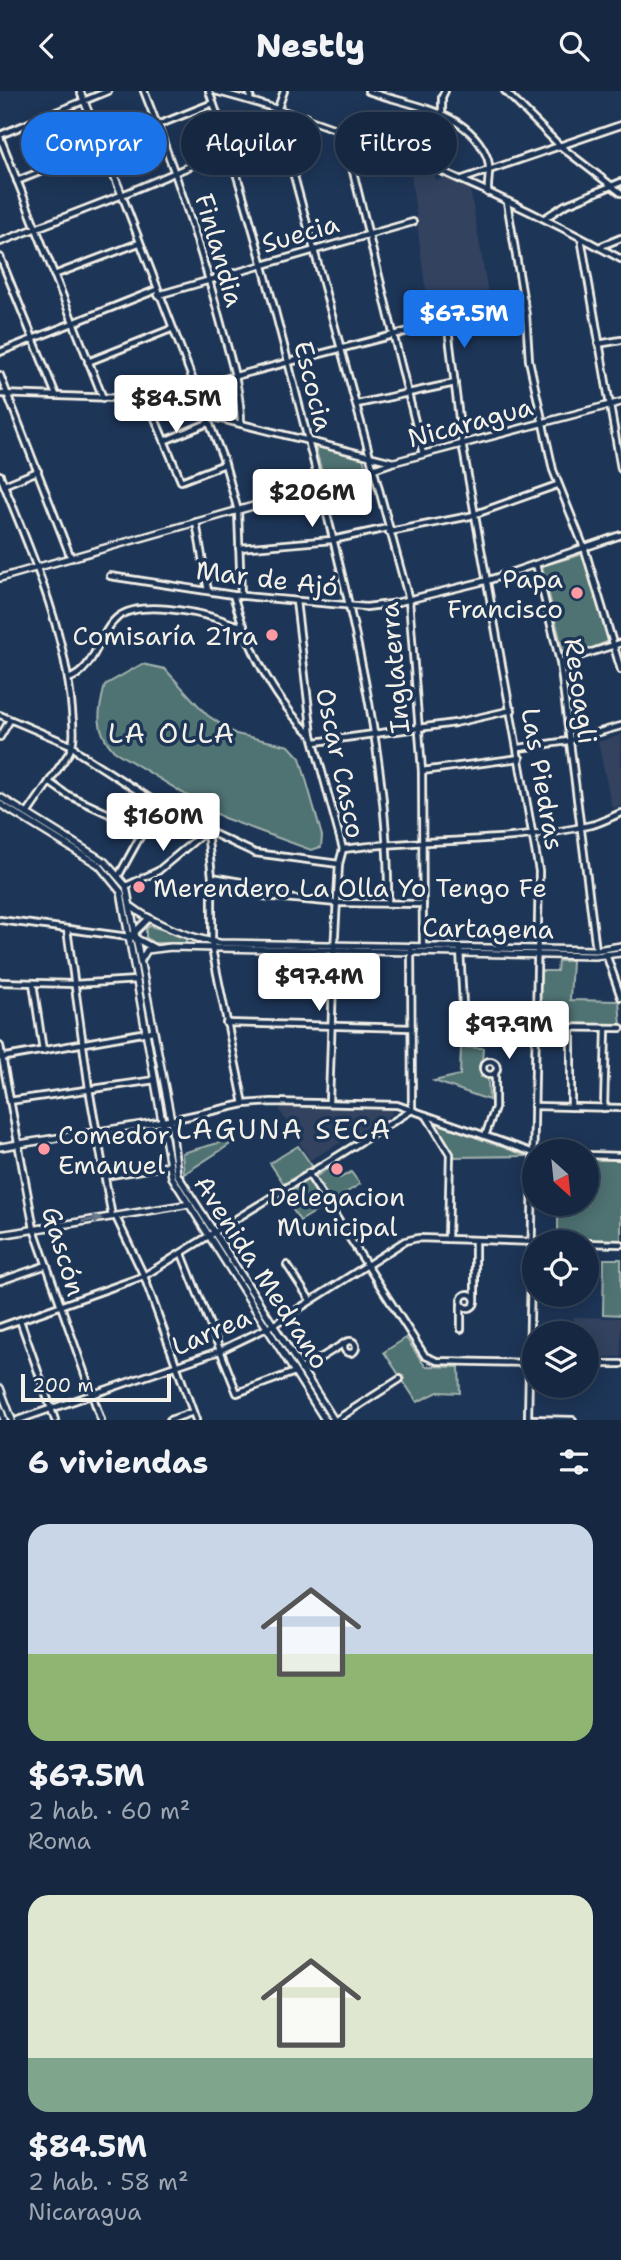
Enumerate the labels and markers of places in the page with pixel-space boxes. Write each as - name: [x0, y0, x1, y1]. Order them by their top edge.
- pin: $67.5M: [407, 291, 521, 350]
- pin: $84.5M: [119, 375, 233, 435]
- pin: $206M: [263, 469, 361, 529]
- place label: Papa Francisco: [447, 561, 563, 626]
- marker: Papa Francisco: [569, 585, 585, 601]
- place label: Comisaría 21ra: [72, 618, 258, 653]
- marker: Comisaría 21ra: [264, 627, 280, 643]
- pin: $160M: [114, 793, 212, 853]
- place label: Merendero La Olla Yo Tengo Fe: [153, 870, 547, 905]
- marker: Merendero La Olla Yo Tengo Fe: [131, 879, 147, 895]
- pin: $97.4M: [262, 953, 376, 1013]
- pin: $97.9M: [452, 1002, 566, 1061]
- place label: Comedor Emanuel: [58, 1117, 170, 1182]
- marker: Comedor Emanuel: [36, 1141, 52, 1157]
- marker: Delegacion Municipal: [329, 1161, 345, 1177]
- place label: Delegacion Municipal: [269, 1179, 405, 1244]

